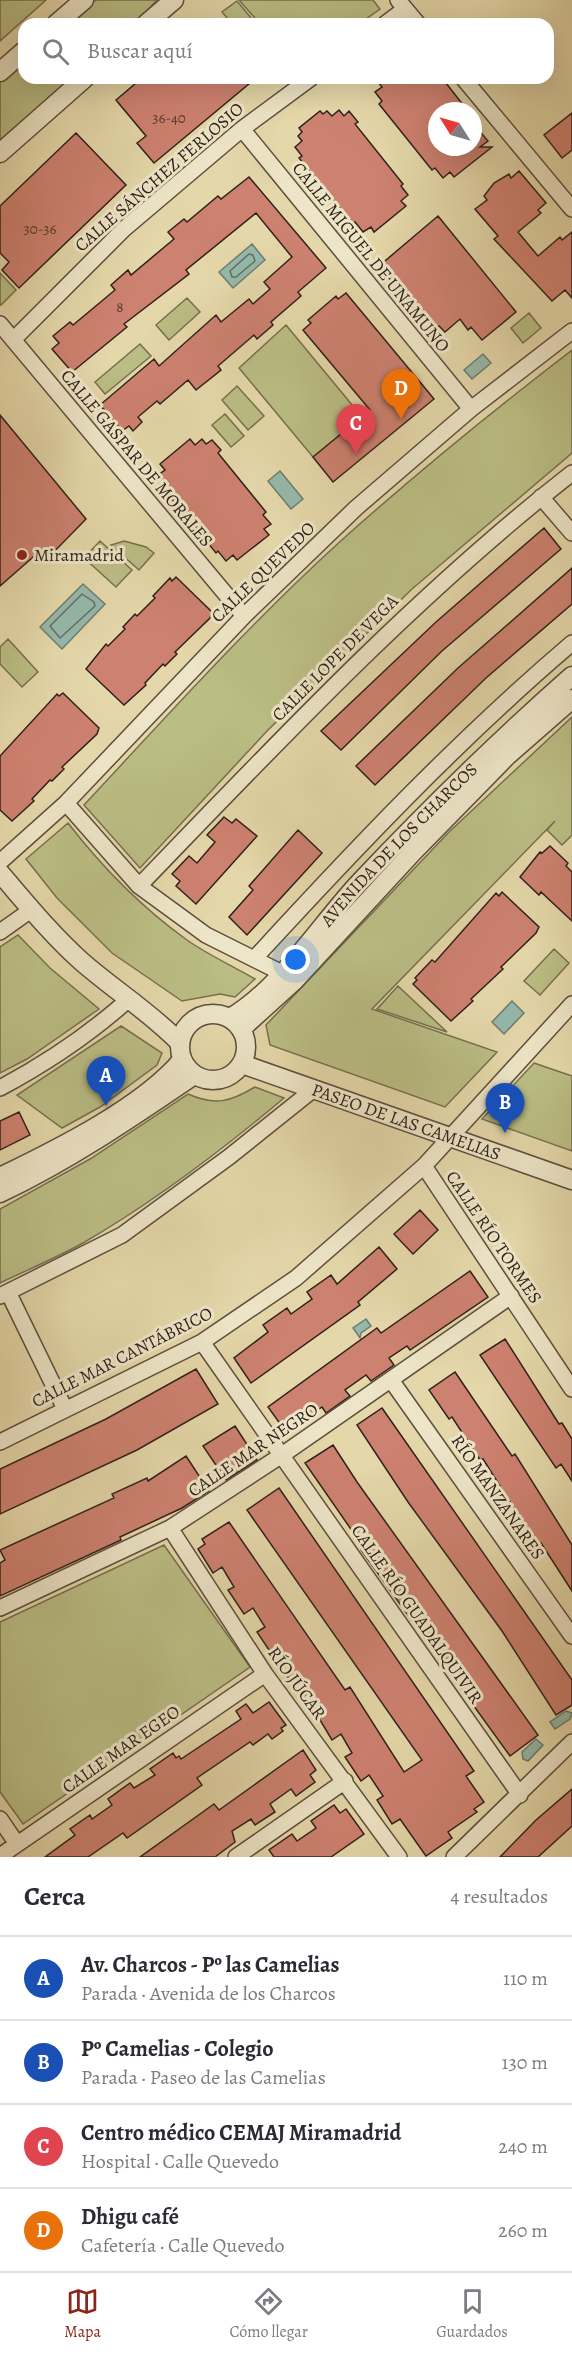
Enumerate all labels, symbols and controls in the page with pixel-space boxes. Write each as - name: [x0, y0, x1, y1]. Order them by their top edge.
- search box: [18, 18, 554, 84]
- icon: search: [39, 35, 72, 68]
- text: Buscar aquí: [87, 36, 193, 66]
- street label: CALLE SÁNCHEZ FERLOSIO: [69, 97, 249, 257]
- north arrow: [428, 102, 482, 156]
- house number: 36-40: [152, 108, 186, 128]
- street label: CALLE MIGUEL DE UNAMUNO: [287, 157, 455, 357]
- house number: 30-36: [23, 219, 57, 239]
- house number: 8: [116, 297, 124, 317]
- street label: CALLE GASPAR DE MORALES: [56, 364, 218, 552]
- pin: D: [382, 370, 420, 419]
- pin: C: [336, 404, 376, 454]
- street label: CALLE QUEVEDO: [206, 516, 320, 628]
- place label: Miramadrid: [34, 543, 124, 567]
- marker: Miramadrid: [15, 548, 29, 562]
- street label: CALLE LOPE DE VEGA: [266, 589, 404, 727]
- street label: AVENIDA DE LOS CHARCOS: [314, 757, 483, 932]
- your location: [281, 945, 310, 974]
- pin: A: [86, 1056, 126, 1106]
- street label: PASEO DE LAS CAMELIAS: [308, 1077, 504, 1166]
- pin: B: [486, 1084, 524, 1133]
- street label: CALLE RÍO TORMES: [441, 1166, 547, 1308]
- street label: CALLE MAR CANTÁBRICO: [28, 1301, 216, 1413]
- street label: CALLE MAR NEGRO: [183, 1397, 323, 1503]
- street label: RÍO MANZANARES: [446, 1430, 550, 1564]
- street label: CALLE RÍO GUADALQUIVIR: [346, 1520, 488, 1708]
- street label: RÍO JÚCAR: [262, 1642, 332, 1724]
- street label: CALLE MAR EGEO: [57, 1699, 185, 1799]
- text: Cerca: [24, 1879, 86, 1914]
- text: 4 resultados: [450, 1883, 548, 1910]
- text: Av. Charcos - Pº las Camelias: [81, 1950, 340, 1980]
- text: A: [37, 1965, 50, 1992]
- text: 110 m: [503, 1965, 548, 1992]
- text: Parada · Avenida de los Charcos: [81, 1980, 336, 2007]
- text: Pº Camelias - Colegio: [81, 2034, 274, 2064]
- text: B: [37, 2049, 50, 2076]
- text: 130 m: [502, 2049, 548, 2076]
- text: Parada · Paseo de las Camelias: [81, 2064, 326, 2091]
- text: Centro médico CEMAJ Miramadrid: [81, 2118, 401, 2148]
- text: C: [37, 2133, 50, 2160]
- text: 240 m: [498, 2133, 548, 2160]
- text: Hospital · Calle Quevedo: [81, 2148, 279, 2175]
- text: Dhigu café: [81, 2202, 179, 2232]
- text: D: [37, 2217, 50, 2244]
- text: 260 m: [498, 2217, 548, 2244]
- text: Cafetería · Calle Quevedo: [81, 2232, 285, 2259]
- tab: Mapa: [64, 2285, 101, 2343]
- tab: Cómo llegar: [229, 2285, 308, 2343]
- tab: Guardados: [436, 2285, 508, 2343]

